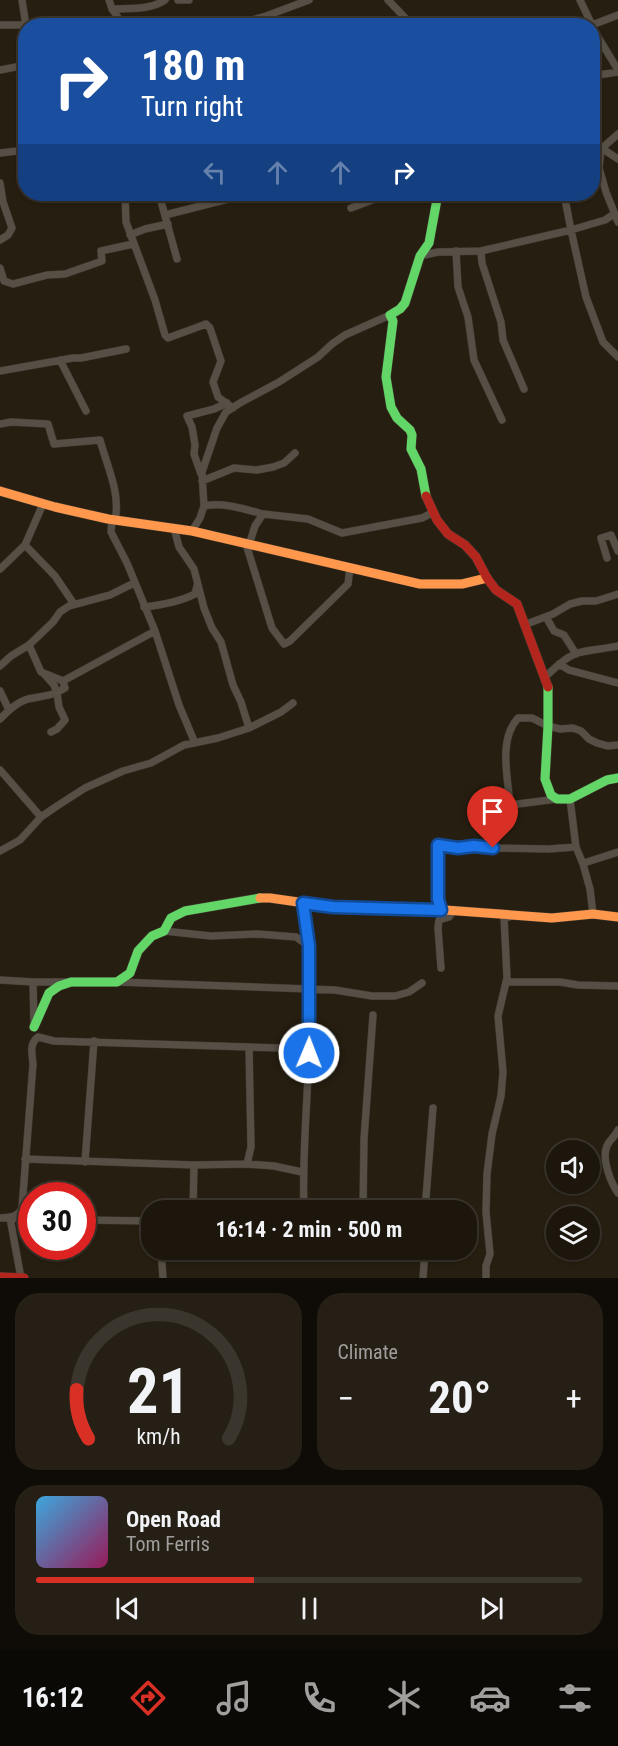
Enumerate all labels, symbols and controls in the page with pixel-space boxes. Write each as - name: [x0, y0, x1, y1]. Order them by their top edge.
- text: 180 m: [141, 41, 246, 90]
- icon: right: [42, 42, 120, 120]
- text: Turn right: [141, 91, 243, 123]
- icon: left: [198, 156, 231, 189]
- icon: ahead: [261, 156, 294, 189]
- icon: ahead: [324, 156, 357, 189]
- icon: right: [387, 156, 420, 189]
- pin: [467, 786, 518, 848]
- icon: arrive: [476, 795, 509, 828]
- position arrow: [277, 1021, 341, 1085]
- map controls: [546, 1140, 600, 1260]
- button: sound: [546, 1140, 600, 1194]
- speed limit sign: 30: [18, 1182, 96, 1260]
- button: layers: [546, 1206, 600, 1260]
- text: 16:14 · 2 min · 500 m: [216, 1217, 402, 1242]
- text: Climate: [338, 1340, 398, 1364]
- text: 21: [127, 1355, 190, 1428]
- text: 20°: [428, 1371, 491, 1424]
- text: −: [338, 1379, 354, 1418]
- text: +: [566, 1379, 582, 1418]
- text: km/h: [136, 1424, 180, 1449]
- text: Open Road: [126, 1507, 221, 1532]
- text: Tom Ferris: [126, 1532, 210, 1556]
- icon: previous: [111, 1592, 144, 1625]
- icon: pause: [293, 1592, 326, 1625]
- icon: next: [475, 1592, 508, 1625]
- icon: directions: [127, 1677, 169, 1719]
- icon: music: [213, 1677, 255, 1719]
- icon: phone: [298, 1677, 340, 1719]
- icon: climate: [383, 1677, 425, 1719]
- icon: car: [469, 1677, 511, 1719]
- icon: filters: [554, 1677, 596, 1719]
- text: 16:12: [22, 1682, 84, 1714]

